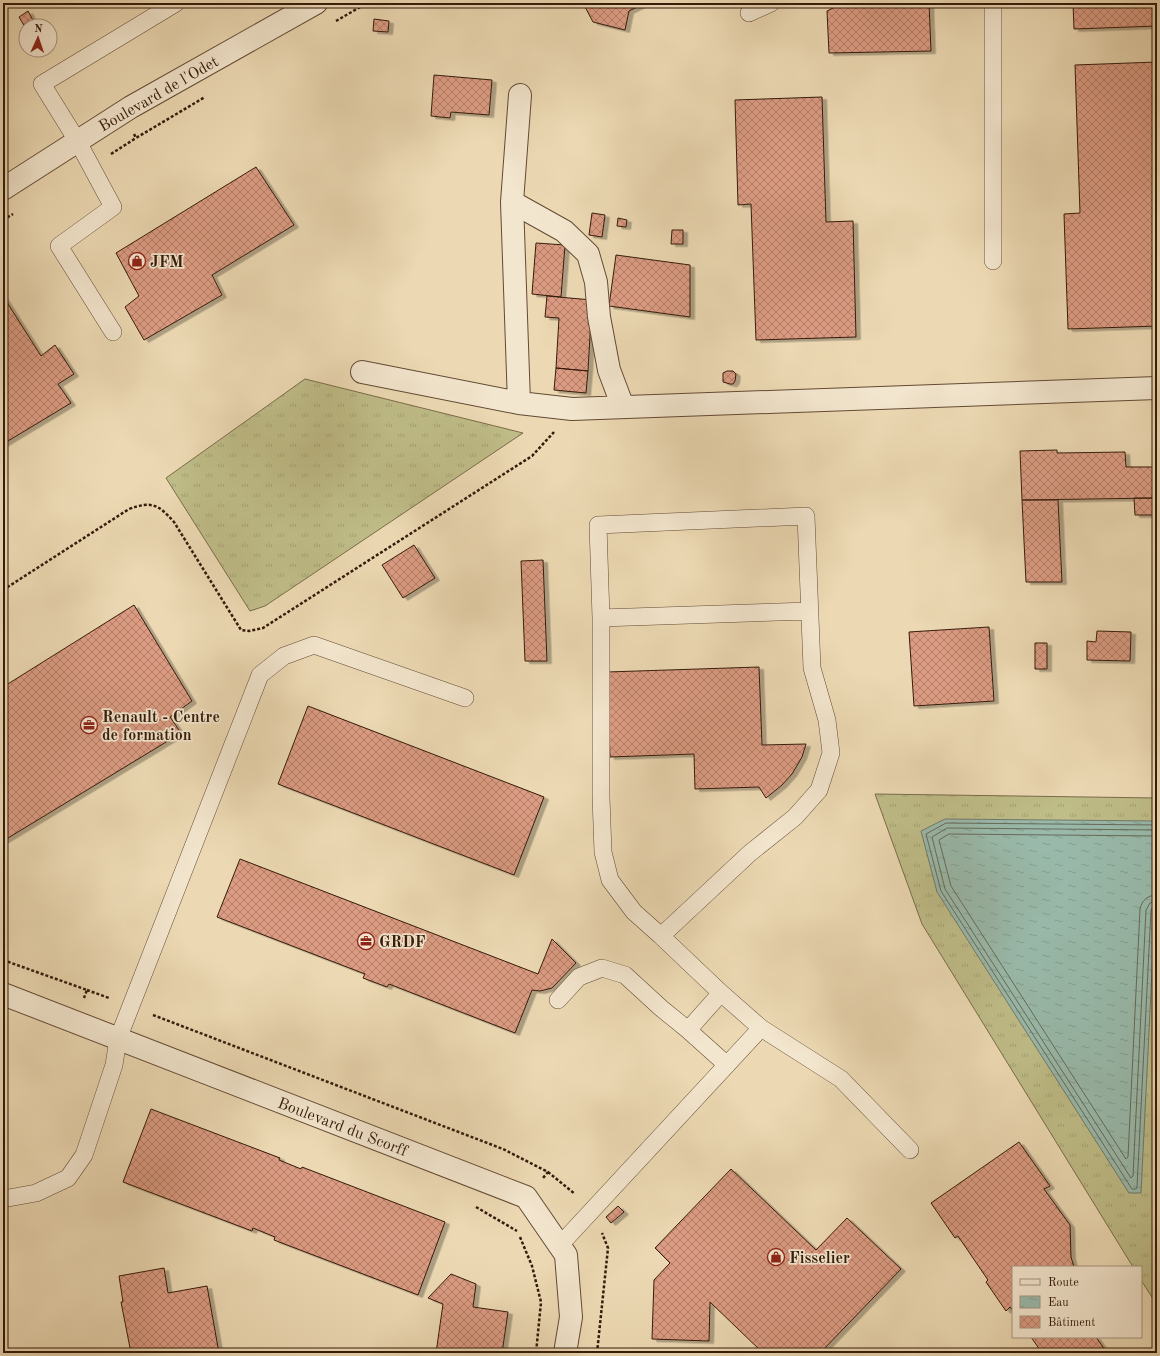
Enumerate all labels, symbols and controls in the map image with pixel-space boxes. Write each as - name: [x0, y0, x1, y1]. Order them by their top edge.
- north arrow: [18, 18, 58, 58]
- text: N: [34, 24, 44, 35]
- street label: Boulevard de l'Odet: [96, 54, 222, 135]
- shop icon: JFM: [127, 251, 147, 271]
- place label: JFM: [150, 255, 184, 271]
- place label: Renault - Centre de formation: [102, 710, 220, 744]
- office icon: Renault - Centre de formation: [79, 715, 99, 735]
- office icon: GRDF: [356, 931, 376, 951]
- place label: GRDF: [379, 935, 426, 951]
- street label: Boulevard du Scorff: [275, 1096, 410, 1160]
- shop icon: Fisselier: [766, 1247, 786, 1267]
- place label: Fisselier: [789, 1251, 850, 1267]
- legend: [1012, 1266, 1142, 1338]
- text: Route: [1048, 1277, 1079, 1289]
- text: Eau: [1048, 1297, 1069, 1309]
- text: Bâtiment: [1048, 1317, 1095, 1329]

